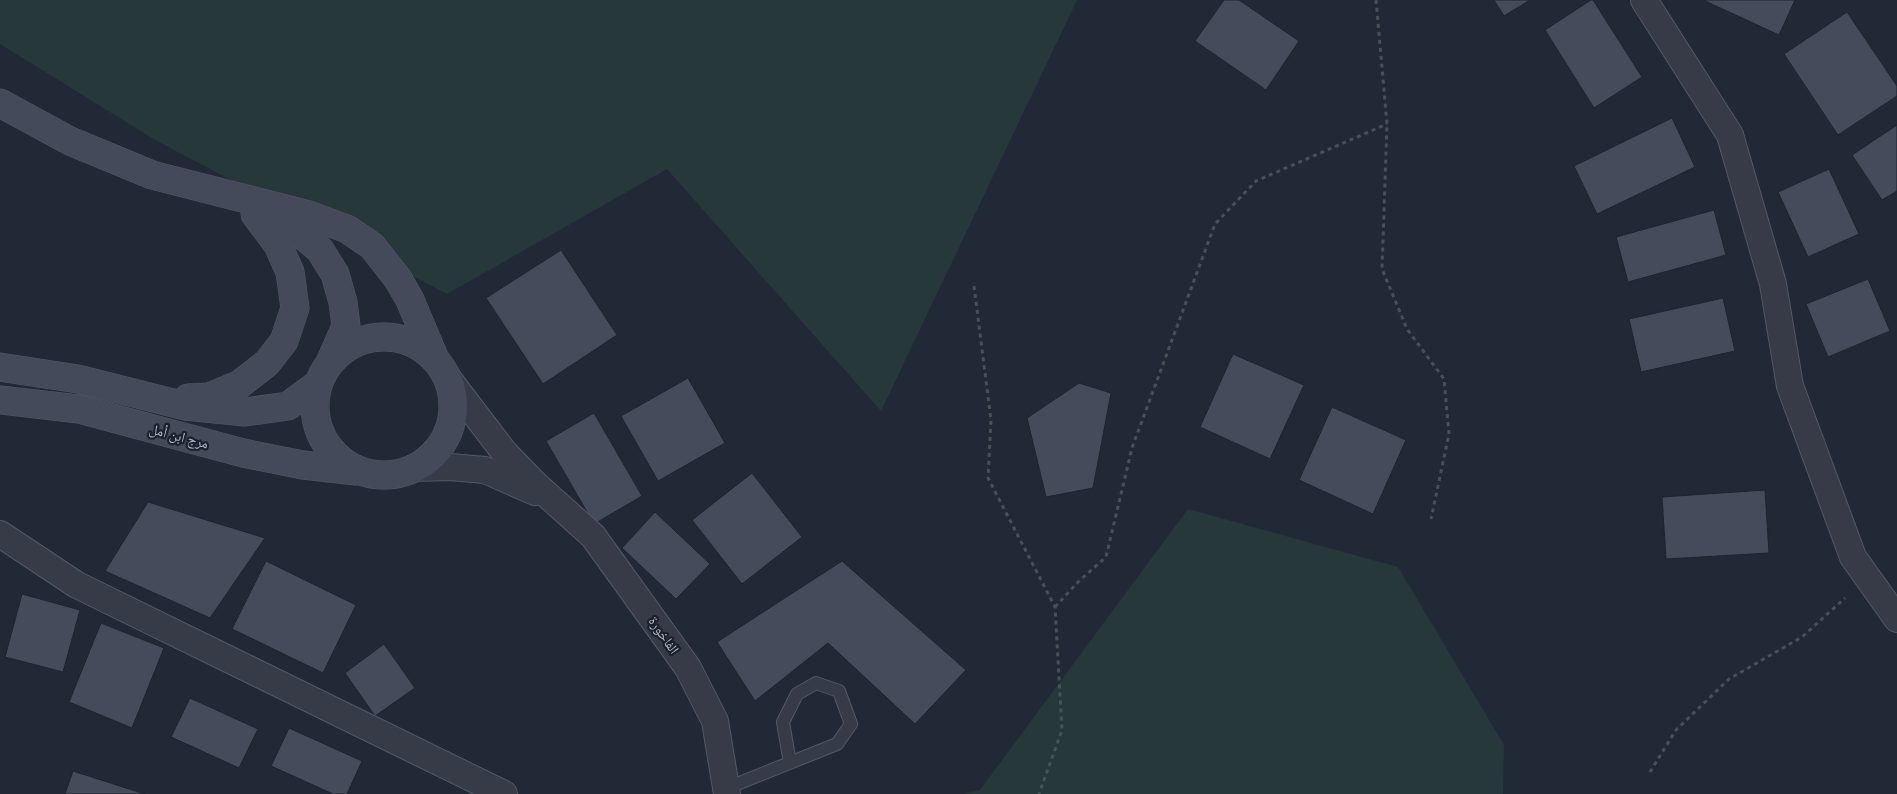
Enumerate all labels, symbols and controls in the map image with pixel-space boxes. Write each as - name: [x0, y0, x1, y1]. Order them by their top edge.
- street label: مرج ابن أمل: [147, 420, 210, 454]
- street label: الفاخورة: [645, 613, 683, 657]

